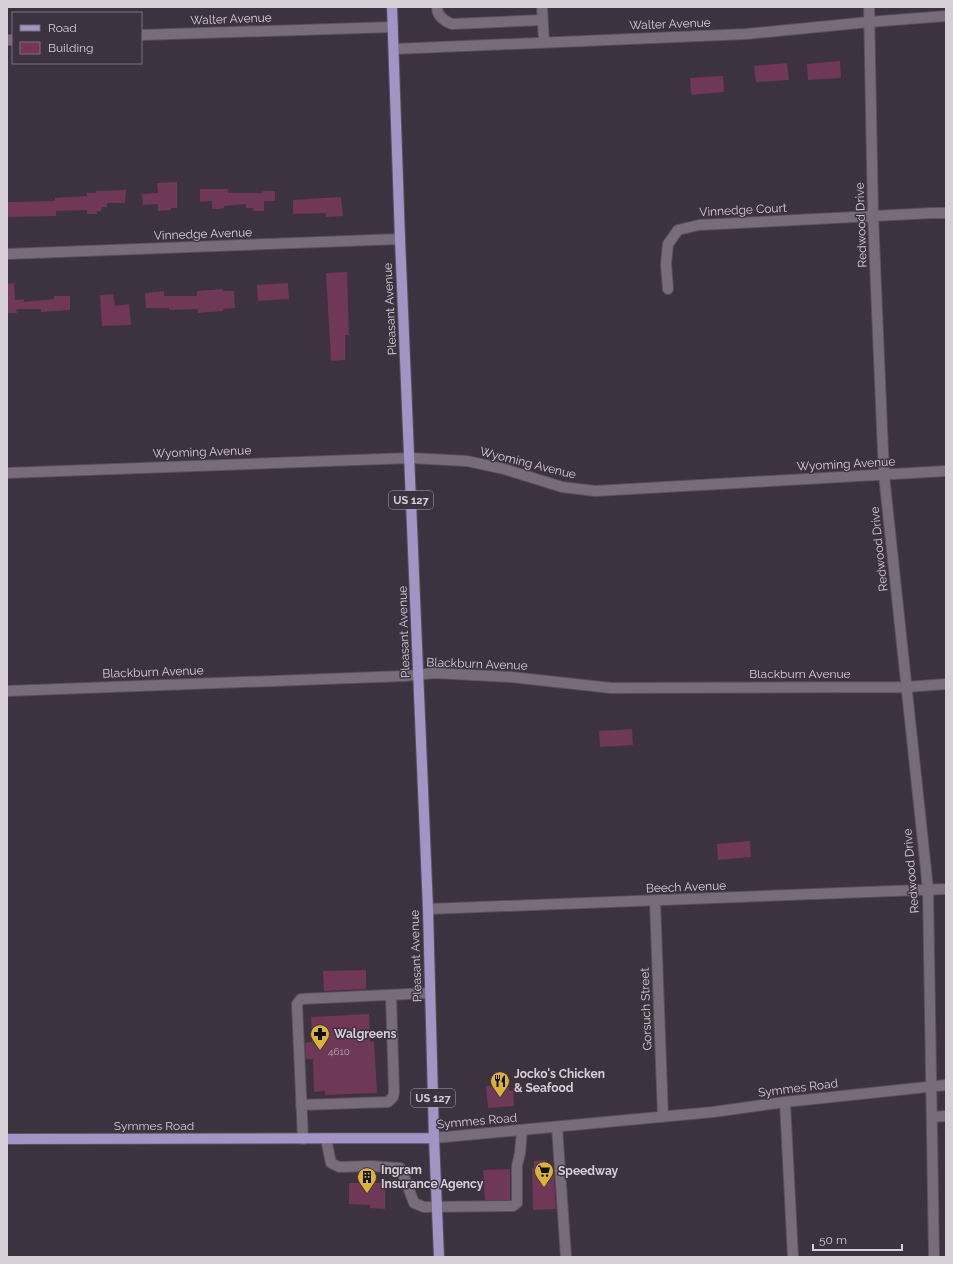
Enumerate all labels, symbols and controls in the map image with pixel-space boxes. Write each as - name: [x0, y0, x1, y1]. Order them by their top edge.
- street label: Walter Avenue: [190, 11, 272, 27]
- legend: [12, 12, 142, 64]
- street label: Walter Avenue: [629, 16, 711, 32]
- text: Road: [48, 21, 77, 35]
- text: Building: [48, 41, 94, 55]
- street label: Redwood Drive: [853, 182, 869, 268]
- street label: Vinnedge Court: [699, 201, 787, 219]
- street label: Vinnedge Avenue: [154, 225, 252, 243]
- street label: Pleasant Avenue: [381, 262, 399, 356]
- street label: Wyoming Avenue: [152, 443, 252, 461]
- street label: Wyoming Avenue: [478, 444, 578, 482]
- street label: Wyoming Avenue: [796, 454, 896, 474]
- road number: US 127: [389, 491, 433, 509]
- street label: Redwood Drive: [868, 506, 890, 592]
- street label: Pleasant Avenue: [395, 586, 413, 678]
- street label: Blackburn Avenue: [426, 655, 528, 673]
- street label: Blackburn Avenue: [102, 663, 204, 681]
- street label: Blackburn Avenue: [749, 667, 851, 681]
- street label: Redwood Drive: [900, 828, 922, 914]
- street label: Beech Avenue: [646, 879, 726, 895]
- street label: Pleasant Avenue: [407, 910, 425, 1002]
- street label: Gorsuch Street: [638, 967, 654, 1051]
- pharmacy icon: Walgreens: [309, 1023, 331, 1051]
- place label: Walgreens: [334, 1027, 396, 1041]
- house number: 4610: [328, 1046, 350, 1057]
- place label: Jocko's Chicken & Seafood: [514, 1067, 605, 1095]
- restaurant icon: Jocko's Chicken & Seafood: [489, 1070, 511, 1098]
- street label: Symmes Road: [757, 1076, 839, 1100]
- road number: US 127: [411, 1089, 455, 1107]
- street label: Symmes Road: [436, 1111, 518, 1131]
- street label: Symmes Road: [114, 1119, 194, 1133]
- supermarket icon: Speedway: [533, 1160, 555, 1188]
- place label: Ingram Insurance Agency: [381, 1163, 484, 1191]
- place label: Speedway: [558, 1164, 619, 1178]
- building icon: Ingram Insurance Agency: [356, 1166, 378, 1194]
- scale bar: [813, 1226, 902, 1252]
- text: 50 m: [819, 1233, 847, 1247]

